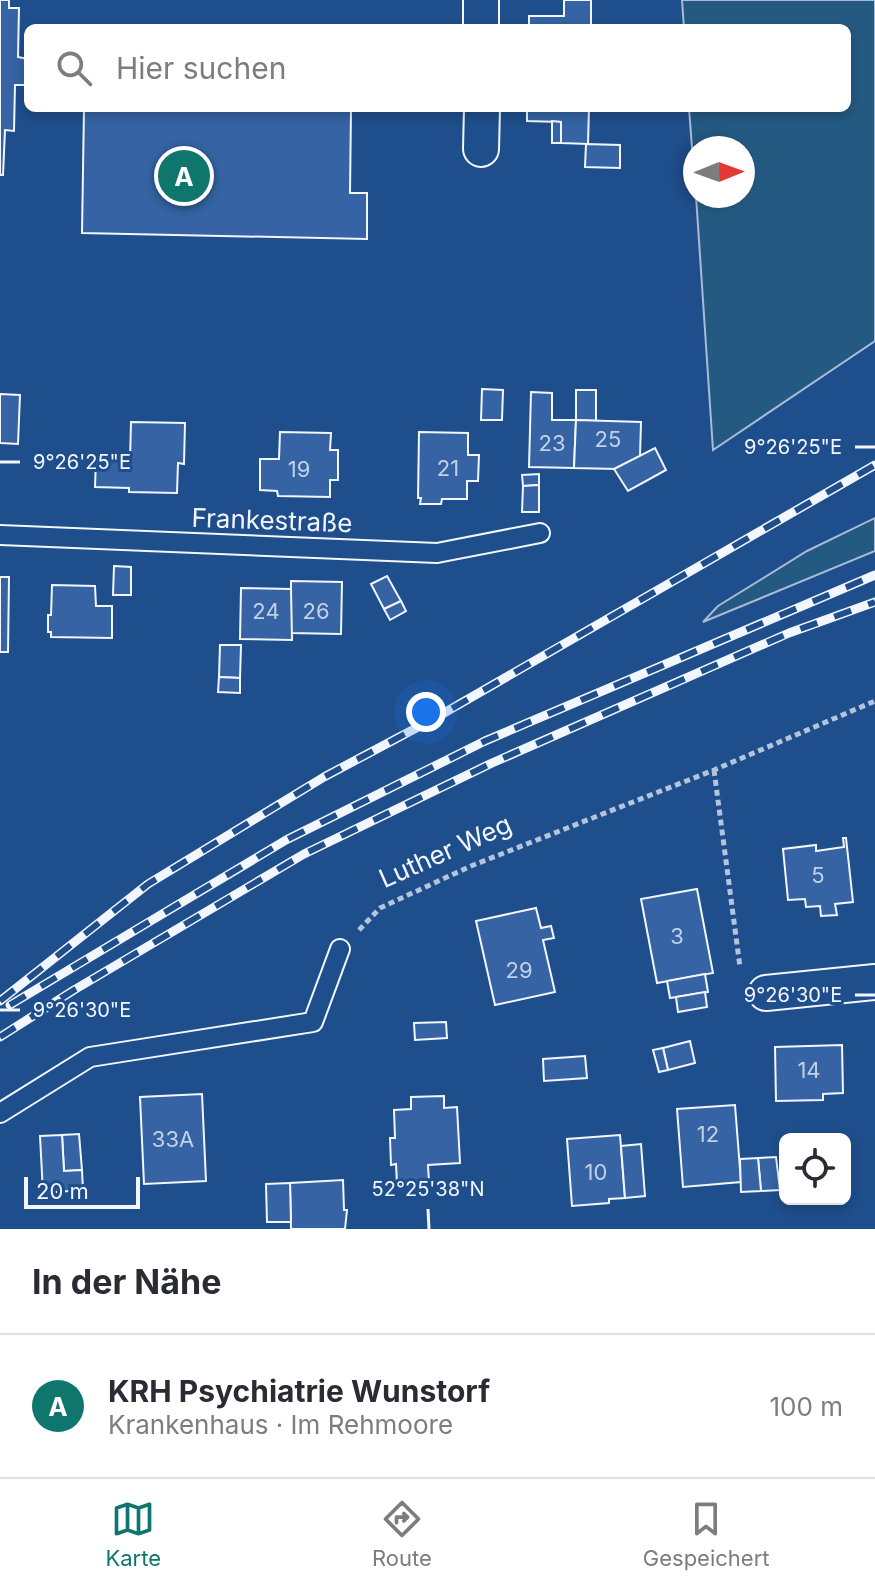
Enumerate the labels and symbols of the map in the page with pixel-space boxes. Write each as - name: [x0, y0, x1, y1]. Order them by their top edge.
- north arrow: [683, 136, 755, 208]
- pin: A: [158, 146, 210, 206]
- house number: 25: [595, 426, 621, 452]
- house number: 23: [538, 430, 566, 456]
- text: 9°26'25"E: [744, 435, 842, 459]
- text: 9°26'25"E: [33, 450, 131, 474]
- house number: 21: [437, 455, 459, 481]
- house number: 19: [288, 456, 310, 482]
- street label: Frankestraße: [191, 502, 353, 538]
- house number: 24: [252, 598, 280, 624]
- house number: 26: [302, 598, 330, 624]
- your location: [406, 692, 446, 732]
- street label: Luther Weg: [374, 808, 516, 894]
- house number: 5: [811, 862, 825, 888]
- house number: 3: [670, 923, 684, 949]
- house number: 29: [505, 957, 533, 983]
- text: 9°26'30"E: [744, 983, 842, 1007]
- text: 9°26'30"E: [33, 998, 131, 1022]
- house number: 14: [797, 1057, 821, 1083]
- house number: 12: [697, 1121, 719, 1147]
- house number: 33A: [152, 1126, 194, 1152]
- house number: 10: [585, 1159, 607, 1185]
- scale bar: [24, 1173, 140, 1209]
- text: 52°25'38"N: [372, 1177, 484, 1201]

